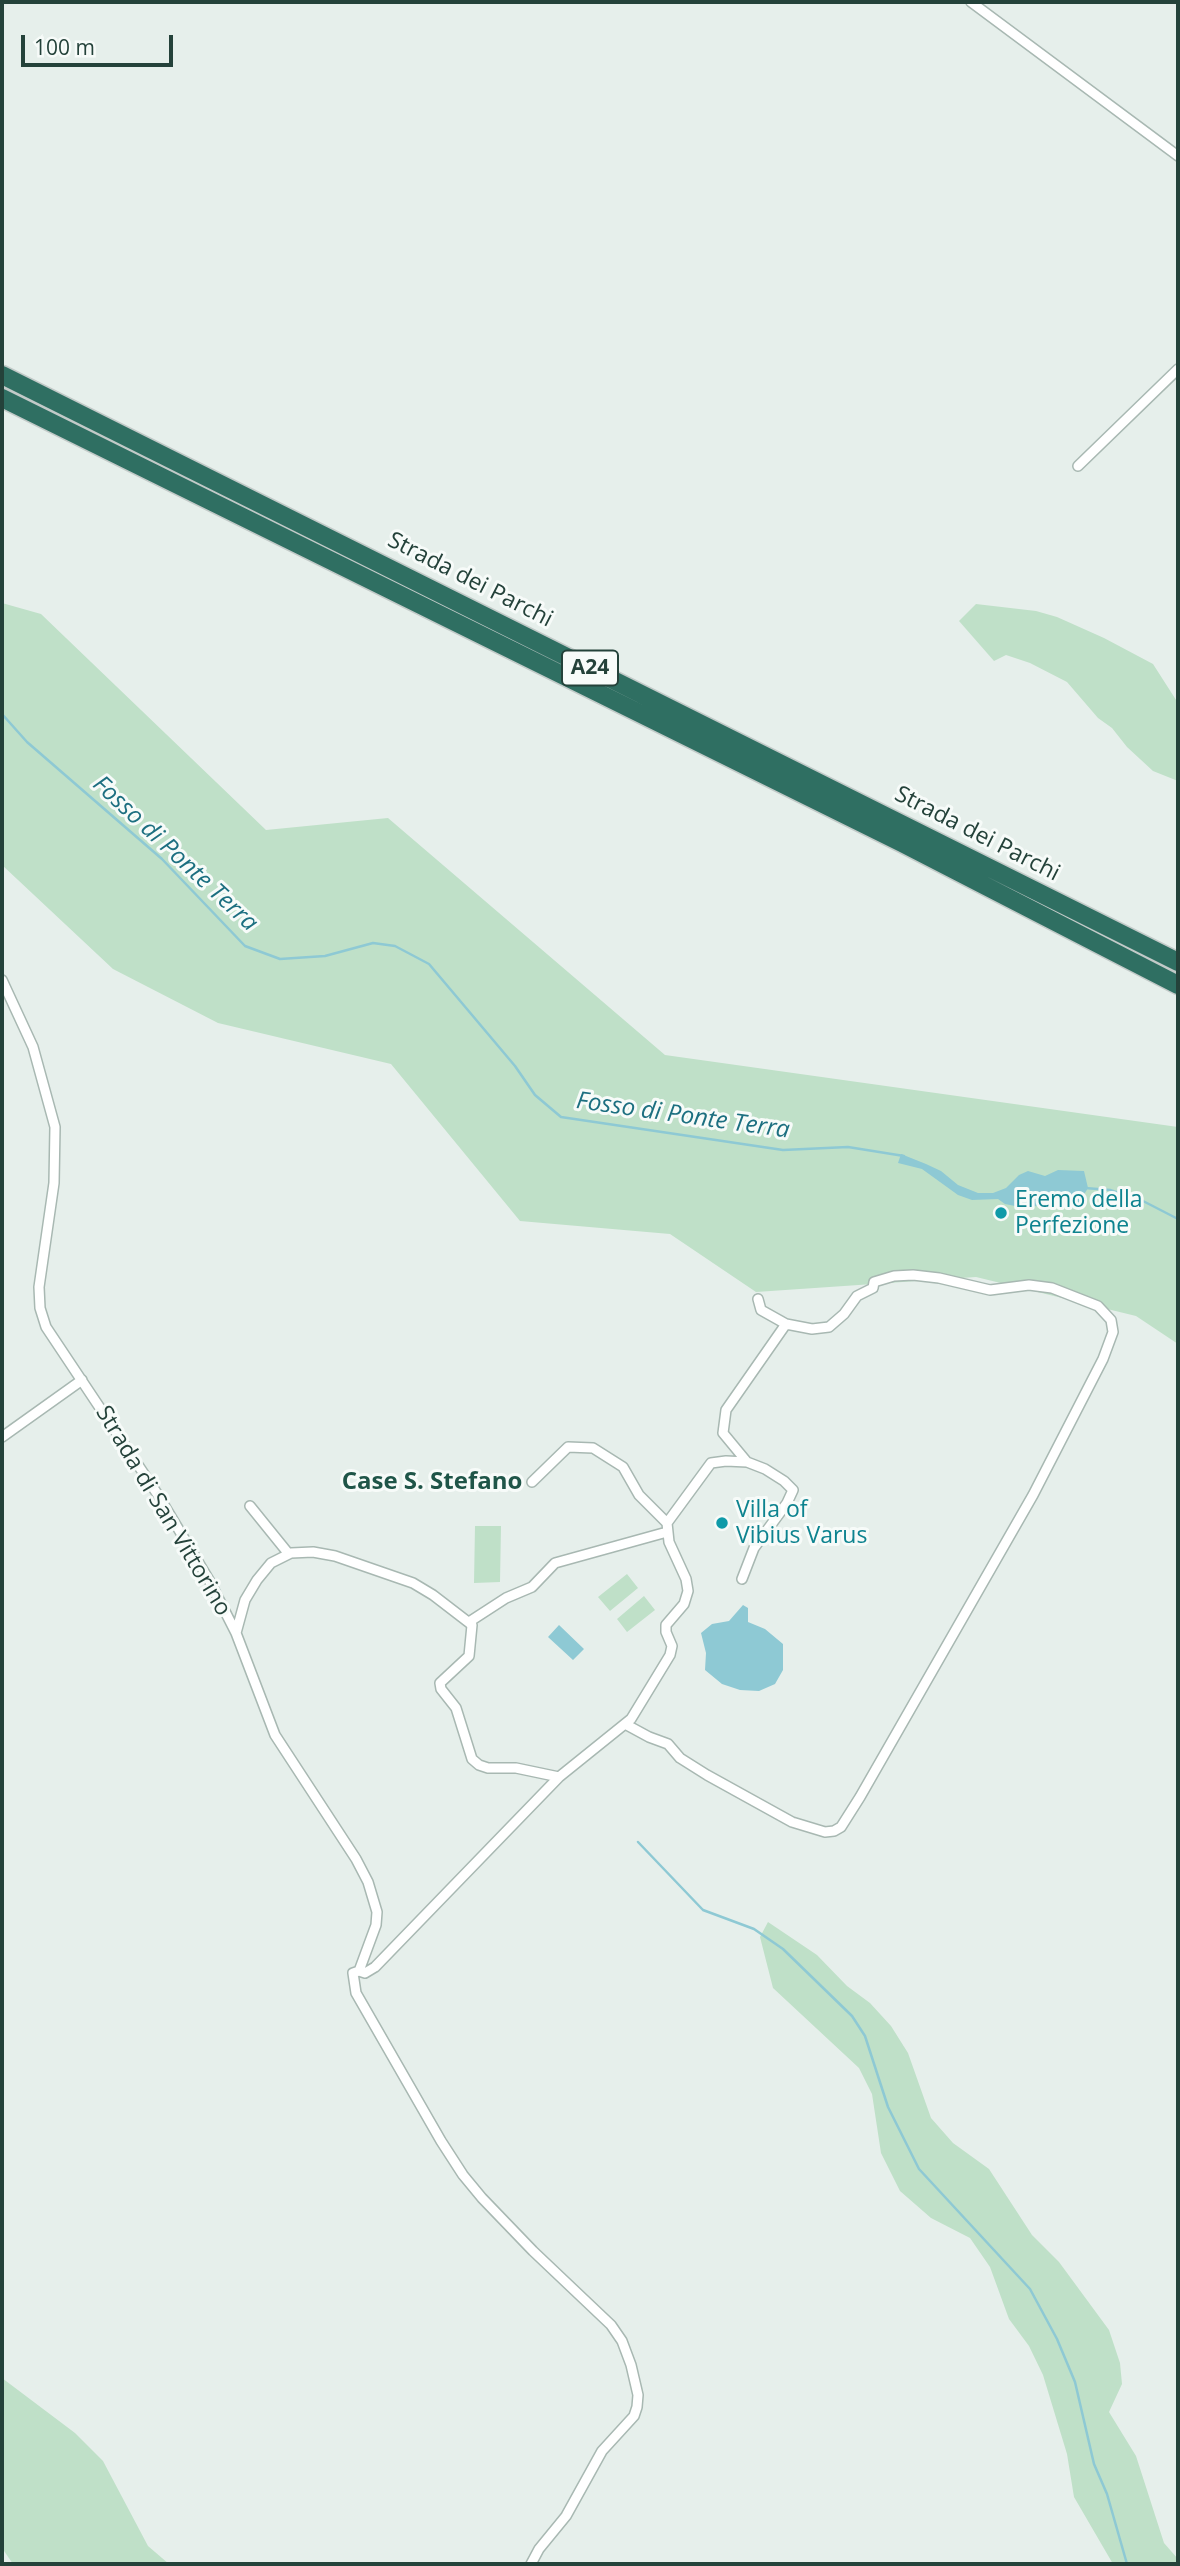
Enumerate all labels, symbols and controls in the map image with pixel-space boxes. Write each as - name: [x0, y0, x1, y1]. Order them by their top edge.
- scale bar: [24, 21, 177, 65]
- text: 100 m: [34, 33, 95, 61]
- street label: Strada dei Parchi: [383, 526, 557, 634]
- road number: A24: [562, 650, 618, 686]
- water label: Fosso di Ponte Terra: [87, 770, 263, 938]
- street label: Strada dei Parchi: [890, 780, 1064, 888]
- water label: Fosso di Ponte Terra: [575, 1087, 791, 1145]
- place label: Eremo della Perfezione: [1015, 1186, 1143, 1240]
- marker: Eremo della Perfezione: [993, 1205, 1009, 1221]
- street label: Strada di San Vittorino: [89, 1401, 237, 1621]
- district label: Case S. Stefano: [342, 1468, 522, 1496]
- place label: Villa of Vibius Varus: [736, 1496, 867, 1550]
- marker: Villa of Vibius Varus: [714, 1515, 730, 1531]

